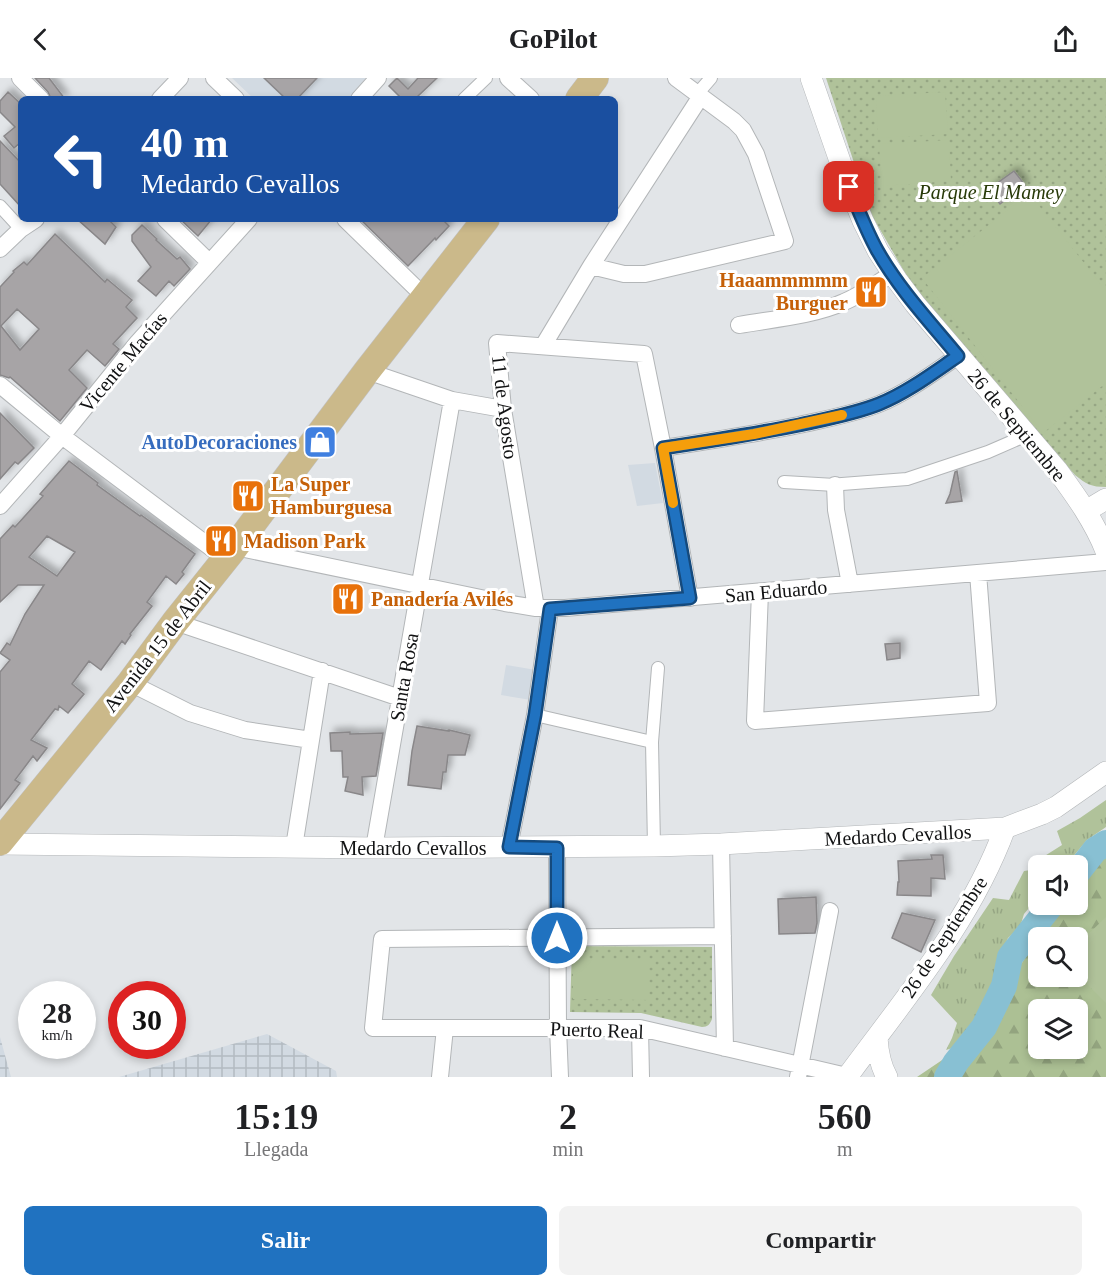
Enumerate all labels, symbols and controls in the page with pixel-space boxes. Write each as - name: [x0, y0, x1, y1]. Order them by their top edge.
- icon: back: [24, 23, 57, 56]
- icon: share: [1049, 23, 1082, 56]
- text: GoPilot: [509, 24, 597, 54]
- icon: left: [42, 120, 120, 198]
- text: 40 m: [141, 120, 229, 166]
- pin: [823, 161, 874, 212]
- text: Medardo Cevallos: [141, 169, 340, 199]
- icon: arrive: [832, 170, 865, 203]
- park label: Parque El Mamey: [918, 181, 1064, 204]
- place label: Haaammmmm Burguer: [719, 269, 848, 315]
- restaurant icon: Haaammmmm Burguer: [853, 274, 889, 310]
- street label: Vicente Macías: [75, 307, 171, 416]
- street label: 11 de Agosto: [487, 354, 522, 460]
- street label: 26 de Septiembre: [963, 364, 1070, 486]
- shop icon: AutoDecoraciones: [302, 424, 338, 460]
- place label: AutoDecoraciones: [141, 431, 297, 453]
- place label: La Super Hamburguesa: [271, 473, 392, 519]
- restaurant icon: La Super Hamburguesa: [230, 478, 266, 514]
- restaurant icon: Madison Park: [203, 523, 239, 559]
- place label: Madison Park: [244, 530, 367, 552]
- street label: Avenida 15 de Abril: [99, 575, 216, 716]
- street label: San Eduardo: [724, 576, 828, 606]
- restaurant icon: Panadería Avilés: [330, 581, 366, 617]
- place label: Panadería Avilés: [371, 588, 514, 610]
- street label: Santa Rosa: [385, 631, 423, 723]
- street label: Medardo Cevallos: [824, 820, 972, 850]
- street label: Medardo Cevallos: [339, 837, 487, 859]
- map controls: [1028, 855, 1088, 1059]
- button: sound: [1028, 855, 1088, 915]
- street label: 26 de Septiembre: [897, 872, 992, 1002]
- position arrow: [525, 906, 589, 970]
- button: search: [1028, 927, 1088, 987]
- speed limit sign: 30: [108, 981, 186, 1059]
- text: 28: [42, 996, 72, 1029]
- button: layers: [1028, 999, 1088, 1059]
- street label: Puerto Real: [550, 1017, 645, 1043]
- text: km/h: [42, 1027, 72, 1043]
- text: 15:19: [234, 1097, 318, 1137]
- text: 2: [559, 1097, 577, 1137]
- text: 560: [818, 1097, 872, 1137]
- text: Llegada: [244, 1138, 308, 1160]
- text: min: [552, 1138, 584, 1160]
- text: m: [837, 1138, 853, 1160]
- button: Salir: [24, 1206, 547, 1275]
- button: Compartir: [559, 1206, 1082, 1275]

